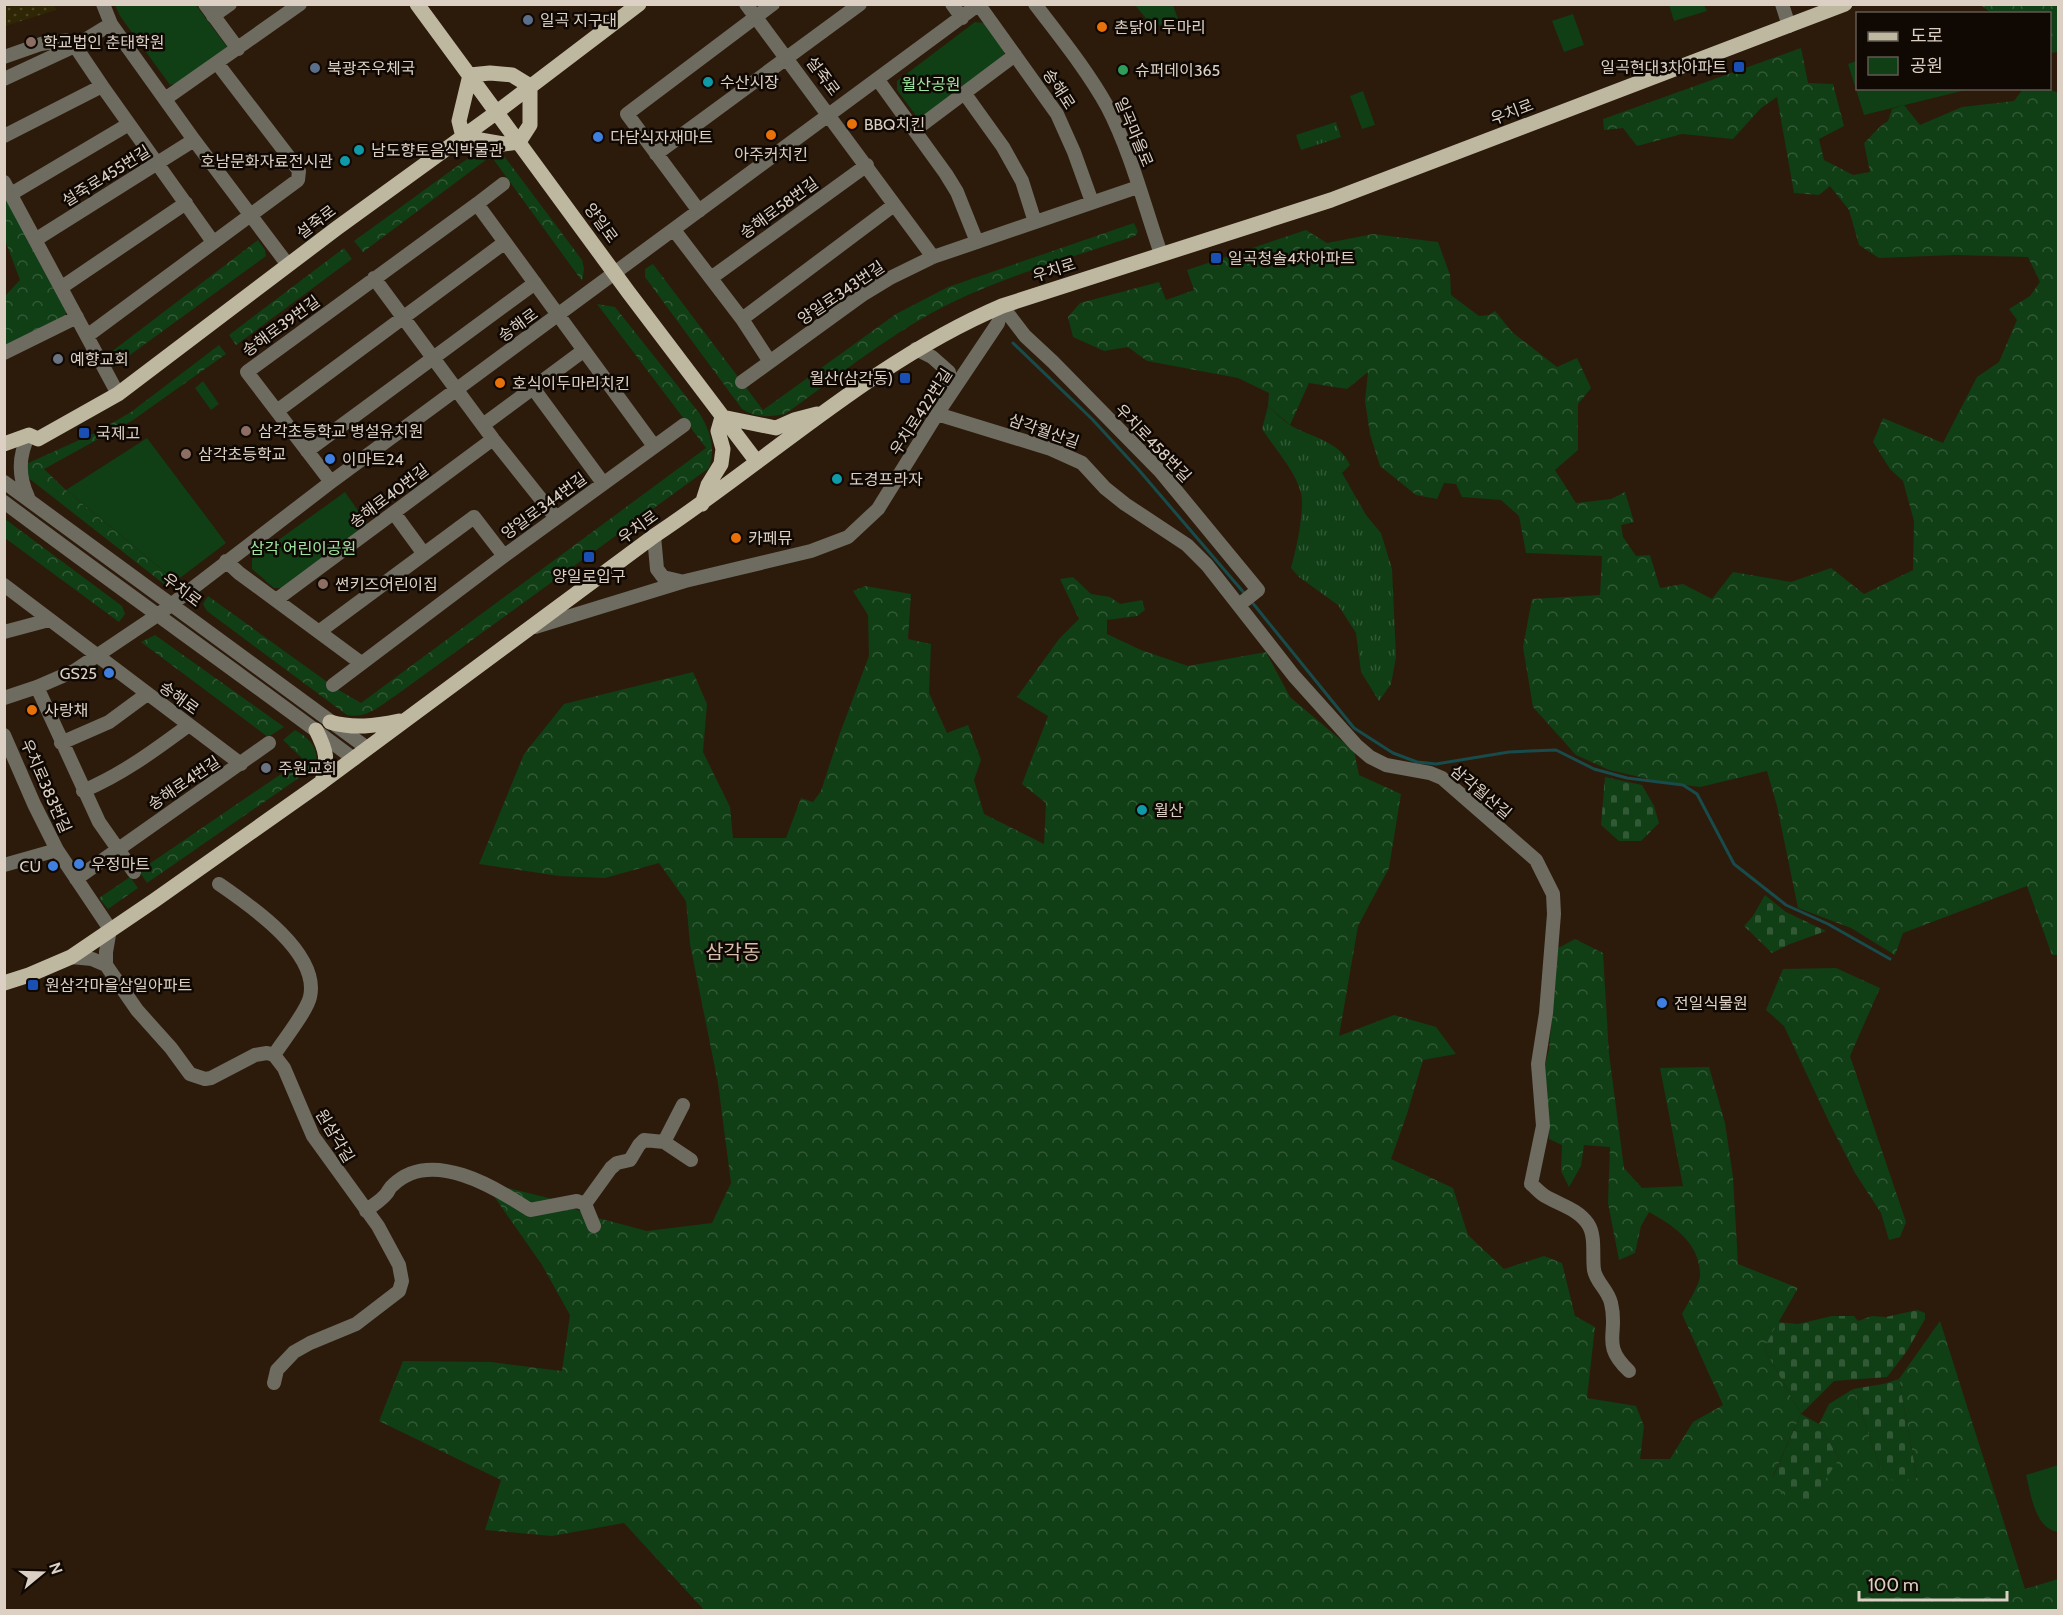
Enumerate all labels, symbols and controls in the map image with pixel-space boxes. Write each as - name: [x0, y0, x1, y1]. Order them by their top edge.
- place label: 일곡 지구대: [540, 11, 617, 30]
- legend: [1856, 12, 2051, 90]
- marker: 일곡 지구대: [521, 13, 535, 27]
- place label: 촌닭이 두마리: [1114, 18, 1206, 37]
- marker: 촌닭이 두마리: [1095, 20, 1109, 34]
- text: 도로: [1910, 25, 1943, 47]
- place label: 학교법인 춘태학원: [43, 33, 164, 52]
- marker: 학교법인 춘태학원: [24, 35, 38, 49]
- street label: 설죽로: [802, 53, 844, 100]
- text: 공원: [1910, 55, 1943, 77]
- place label: 일곡현대3차아파트: [1601, 58, 1727, 77]
- place label: 북광주우체국: [327, 59, 415, 78]
- marker: 일곡현대3차아파트: [1732, 60, 1746, 74]
- marker: 북광주우체국: [308, 61, 322, 75]
- place label: 슈퍼데이365: [1135, 61, 1220, 80]
- marker: 슈퍼데이365: [1116, 63, 1130, 77]
- street label: 송해로: [1039, 65, 1079, 113]
- place label: 수산시장: [720, 73, 779, 92]
- marker: 수산시장: [701, 75, 715, 89]
- park label: 월산공원: [902, 75, 960, 94]
- street label: 일곡마을로: [1111, 94, 1157, 170]
- street label: 우치로: [1488, 95, 1536, 129]
- place label: BBQ치킨: [864, 115, 925, 134]
- marker: BBQ치킨: [845, 117, 859, 131]
- place label: 다담식자재마트: [610, 128, 713, 147]
- marker: 아주커치킨: [764, 128, 778, 142]
- marker: 다담식자재마트: [591, 130, 605, 144]
- street label: 설죽로455번길: [58, 141, 154, 211]
- place label: 남도향토음식박물관: [371, 141, 504, 160]
- marker: 남도향토음식박물관: [352, 143, 366, 157]
- place label: 아주커치킨: [734, 145, 808, 164]
- place label: 호남문화자료전시관: [201, 152, 333, 171]
- marker: 호남문화자료전시관: [338, 154, 352, 168]
- street label: 송해로58번길: [736, 173, 822, 243]
- street label: 양일로: [580, 200, 622, 247]
- street label: 설죽로: [293, 201, 340, 243]
- place label: 일곡청솔4차아파트: [1228, 249, 1355, 268]
- marker: 일곡청솔4차아파트: [1209, 251, 1223, 265]
- street label: 우치로: [1030, 254, 1078, 286]
- street label: 양일로343번길: [794, 257, 888, 329]
- street label: 송해로39번길: [238, 291, 324, 361]
- street label: 송해로: [495, 304, 542, 346]
- place label: 예향교회: [70, 350, 129, 369]
- marker: 예향교회: [51, 352, 65, 366]
- street label: 우치로422번길: [886, 365, 956, 459]
- place label: 월산(삼각동): [809, 369, 893, 388]
- marker: 월산(삼각동): [898, 371, 912, 385]
- place label: 호식이두마리치킨: [512, 374, 630, 393]
- marker: 호식이두마리치킨: [493, 376, 507, 390]
- street label: 우치로458번길: [1111, 400, 1195, 486]
- street label: 삼각월산길: [1006, 410, 1082, 452]
- place label: 삼각초등학교 병설유치원: [258, 422, 424, 441]
- place label: 국제고: [96, 424, 140, 443]
- marker: 삼각초등학교 병설유치원: [239, 424, 253, 438]
- marker: 국제고: [77, 426, 91, 440]
- place label: 삼각초등학교: [198, 445, 286, 464]
- marker: 삼각초등학교: [179, 447, 193, 461]
- place label: 이마트24: [342, 450, 404, 469]
- marker: 이마트24: [323, 452, 337, 466]
- street label: 송해로40번길: [346, 460, 432, 532]
- street label: 양일로344번길: [498, 469, 590, 543]
- place label: 도경프라자: [849, 470, 923, 489]
- marker: 도경프라자: [830, 472, 844, 486]
- street label: 우치로: [615, 506, 662, 548]
- place label: 카페뮤: [748, 529, 792, 548]
- marker: 카페뮤: [729, 531, 743, 545]
- park label: 삼각 어린이공원: [250, 539, 356, 558]
- marker: 양일로입구: [582, 550, 596, 564]
- place label: 양일로입구: [552, 567, 626, 586]
- street label: 우치로: [159, 569, 206, 611]
- place label: 썬키즈어린이집: [335, 575, 438, 594]
- marker: 썬키즈어린이집: [316, 577, 330, 591]
- place label: GS25: [60, 664, 97, 683]
- marker: GS25: [102, 666, 116, 680]
- street label: 송해로: [156, 677, 203, 719]
- place label: 사랑채: [44, 701, 88, 720]
- marker: 사랑채: [25, 703, 39, 717]
- street label: 우치로383번길: [17, 736, 75, 836]
- street label: 송해로4번길: [144, 752, 224, 814]
- place label: 주원교회: [278, 759, 337, 778]
- marker: 주원교회: [259, 761, 273, 775]
- street label: 삼각월산길: [1447, 761, 1515, 823]
- place label: 월산: [1154, 801, 1184, 820]
- marker: 월산: [1135, 803, 1149, 817]
- place label: 우정마트: [91, 855, 150, 874]
- place label: CU: [20, 857, 41, 876]
- marker: 우정마트: [72, 857, 86, 871]
- marker: CU: [46, 859, 60, 873]
- district label: 삼각동: [705, 940, 761, 964]
- place label: 원삼각마을삼일아파트: [45, 976, 192, 995]
- marker: 원삼각마을삼일아파트: [26, 978, 40, 992]
- place label: 전일식물원: [1674, 994, 1748, 1013]
- marker: 전일식물원: [1655, 996, 1669, 1010]
- street label: 원삼각길: [312, 1106, 358, 1166]
- north arrow: [12, 1543, 72, 1603]
- text: N: [45, 1560, 67, 1577]
- scale bar: [1859, 1564, 2008, 1602]
- text: 100 m: [1868, 1574, 1919, 1596]

